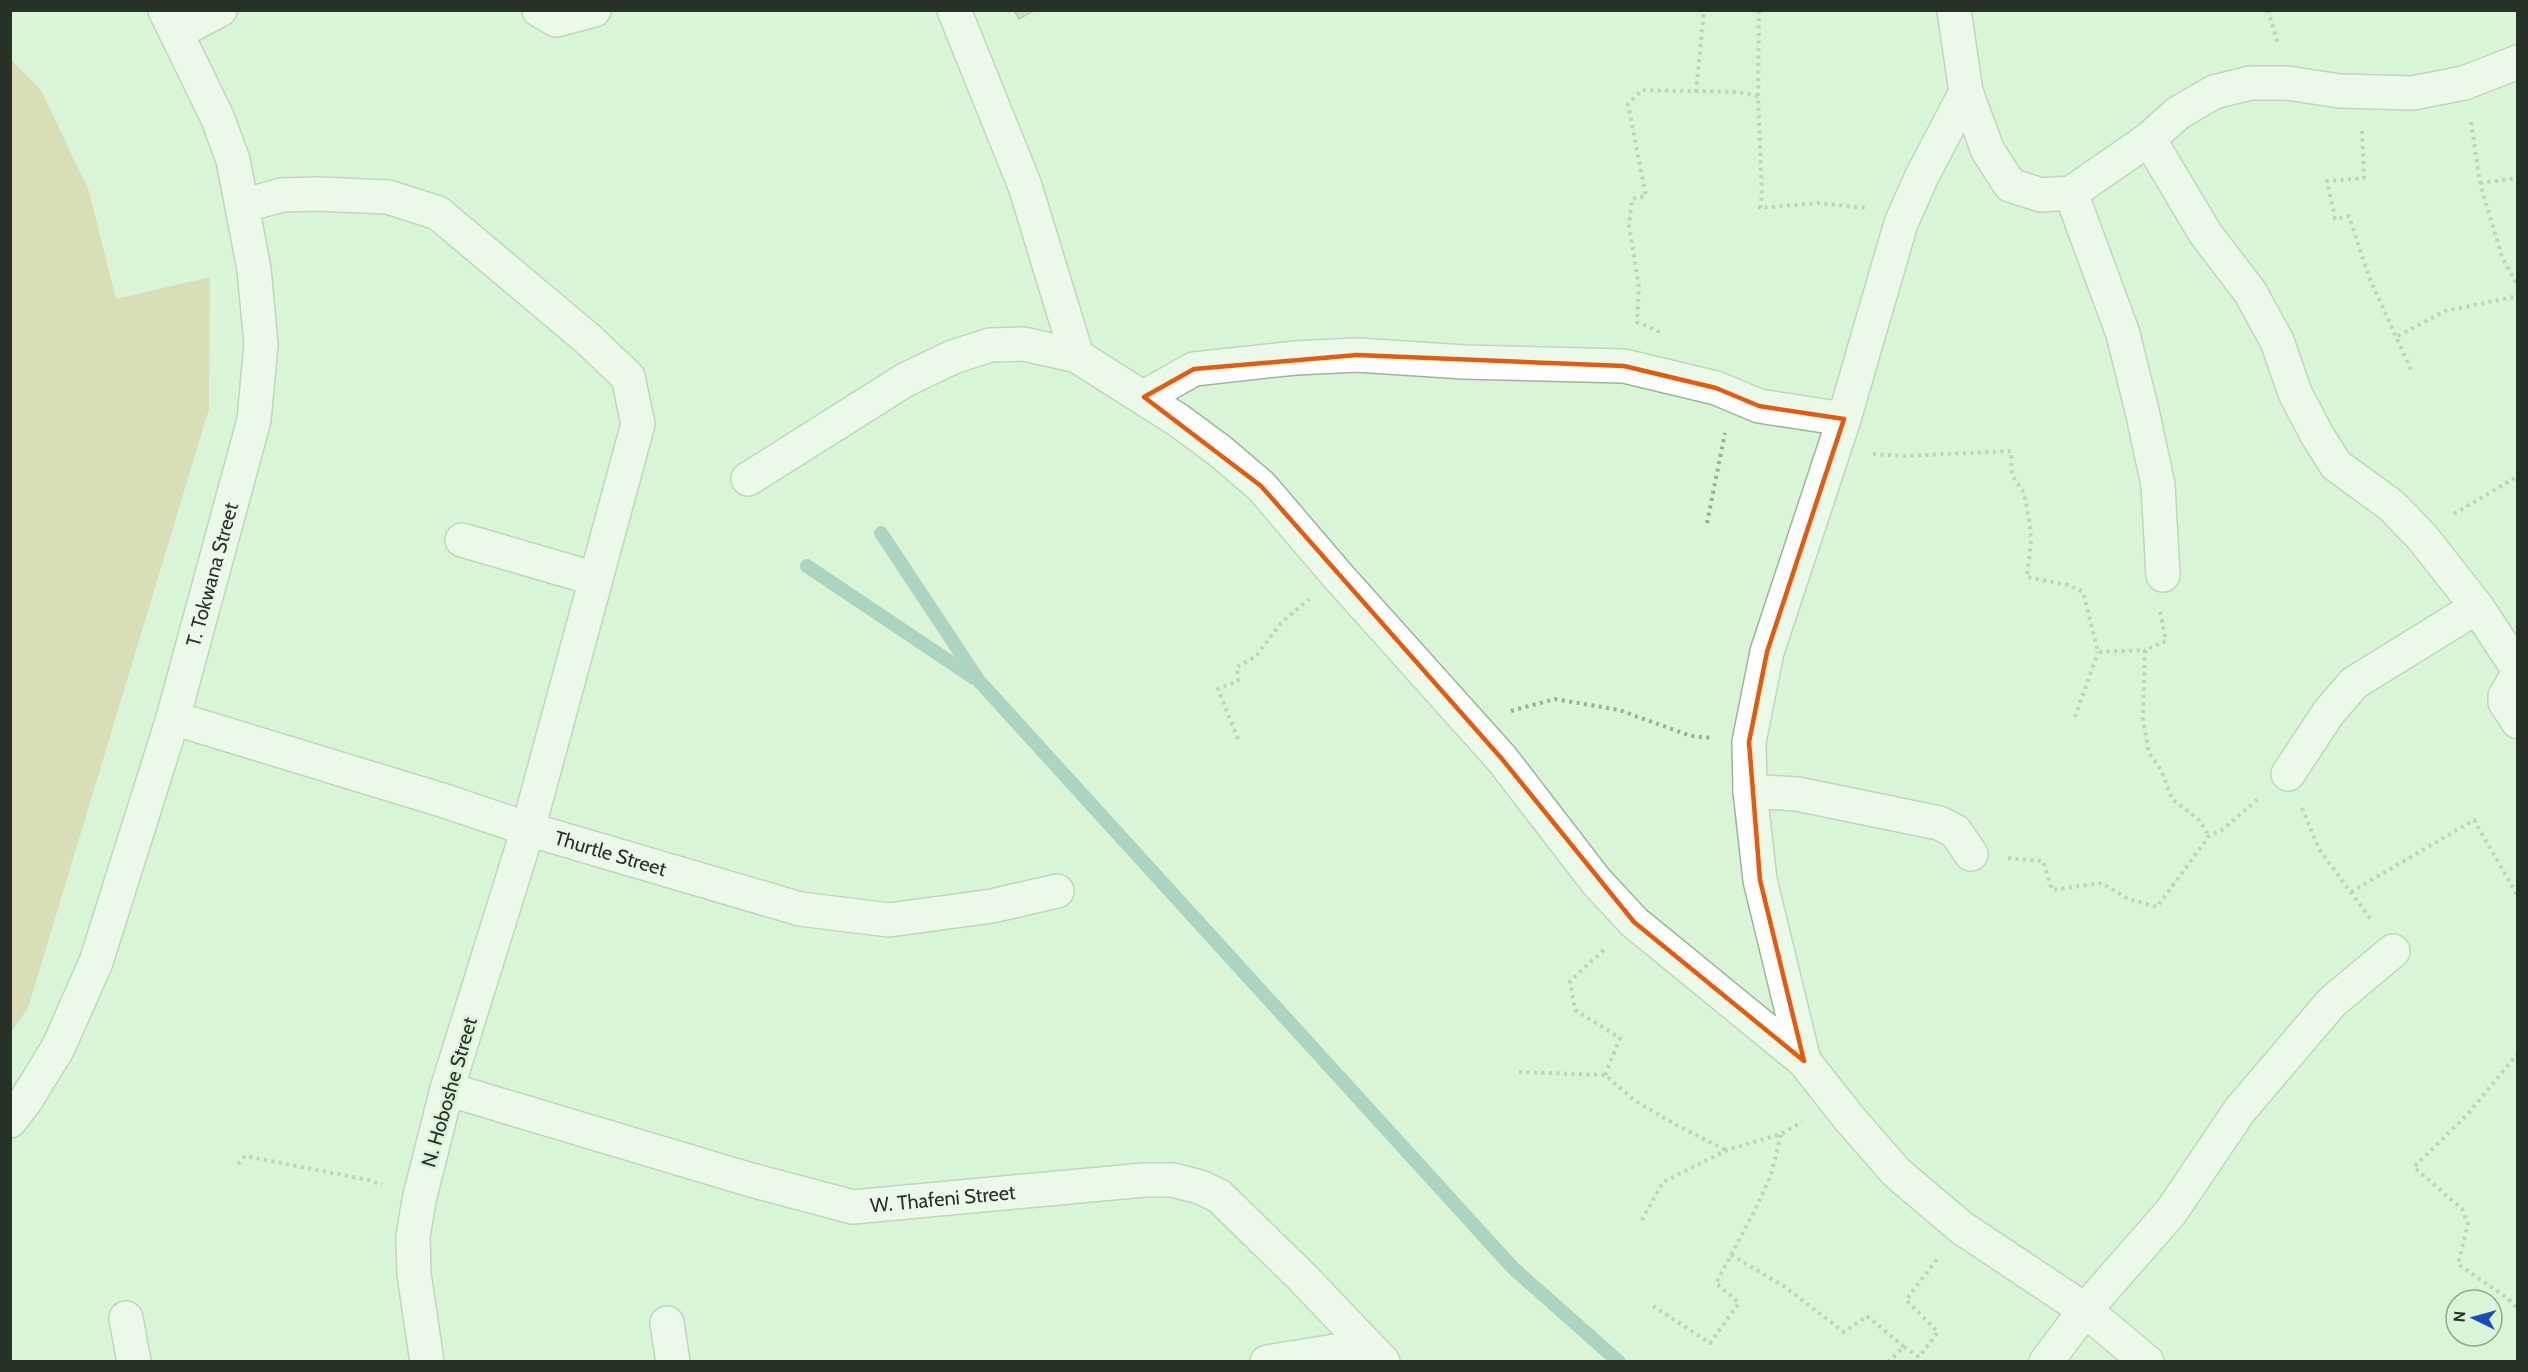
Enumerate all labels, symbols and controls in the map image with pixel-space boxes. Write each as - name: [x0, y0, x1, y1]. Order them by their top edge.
- street label: T. Tokwana Street: [181, 500, 243, 649]
- street label: Thurtle Street: [552, 825, 670, 881]
- street label: N. Hoboshe Street: [416, 1014, 482, 1170]
- street label: W. Thafeni Street: [869, 1180, 1017, 1217]
- north arrow: [2444, 1288, 2504, 1348]
- text: N: [2450, 1310, 2470, 1323]

